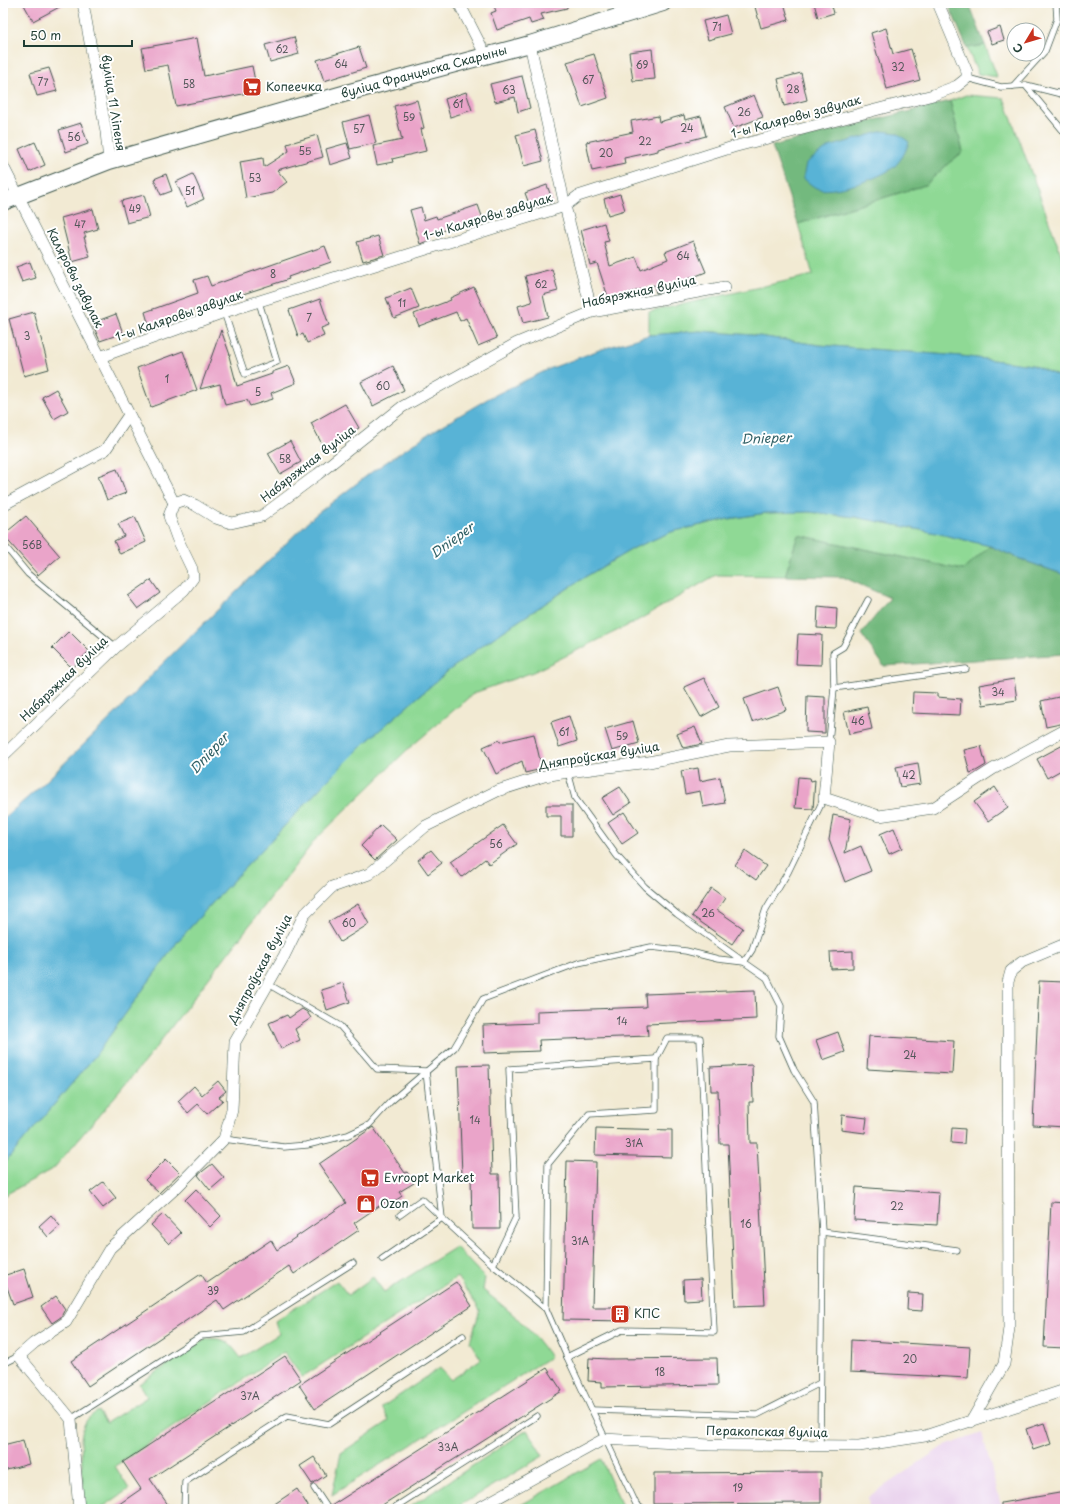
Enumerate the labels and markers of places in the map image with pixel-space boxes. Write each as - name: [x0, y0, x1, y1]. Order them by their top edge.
- supermarket icon: Копеечка: [241, 76, 263, 98]
- place label: Копеечка: [266, 77, 323, 95]
- supermarket icon: Evroopt Market: [359, 1167, 381, 1189]
- place label: Evroopt Market: [384, 1168, 474, 1186]
- shop icon: Ozon: [355, 1193, 377, 1215]
- place label: Ozon: [380, 1194, 409, 1212]
- building icon: КПС: [609, 1303, 631, 1325]
- place label: КПС: [634, 1304, 660, 1322]

